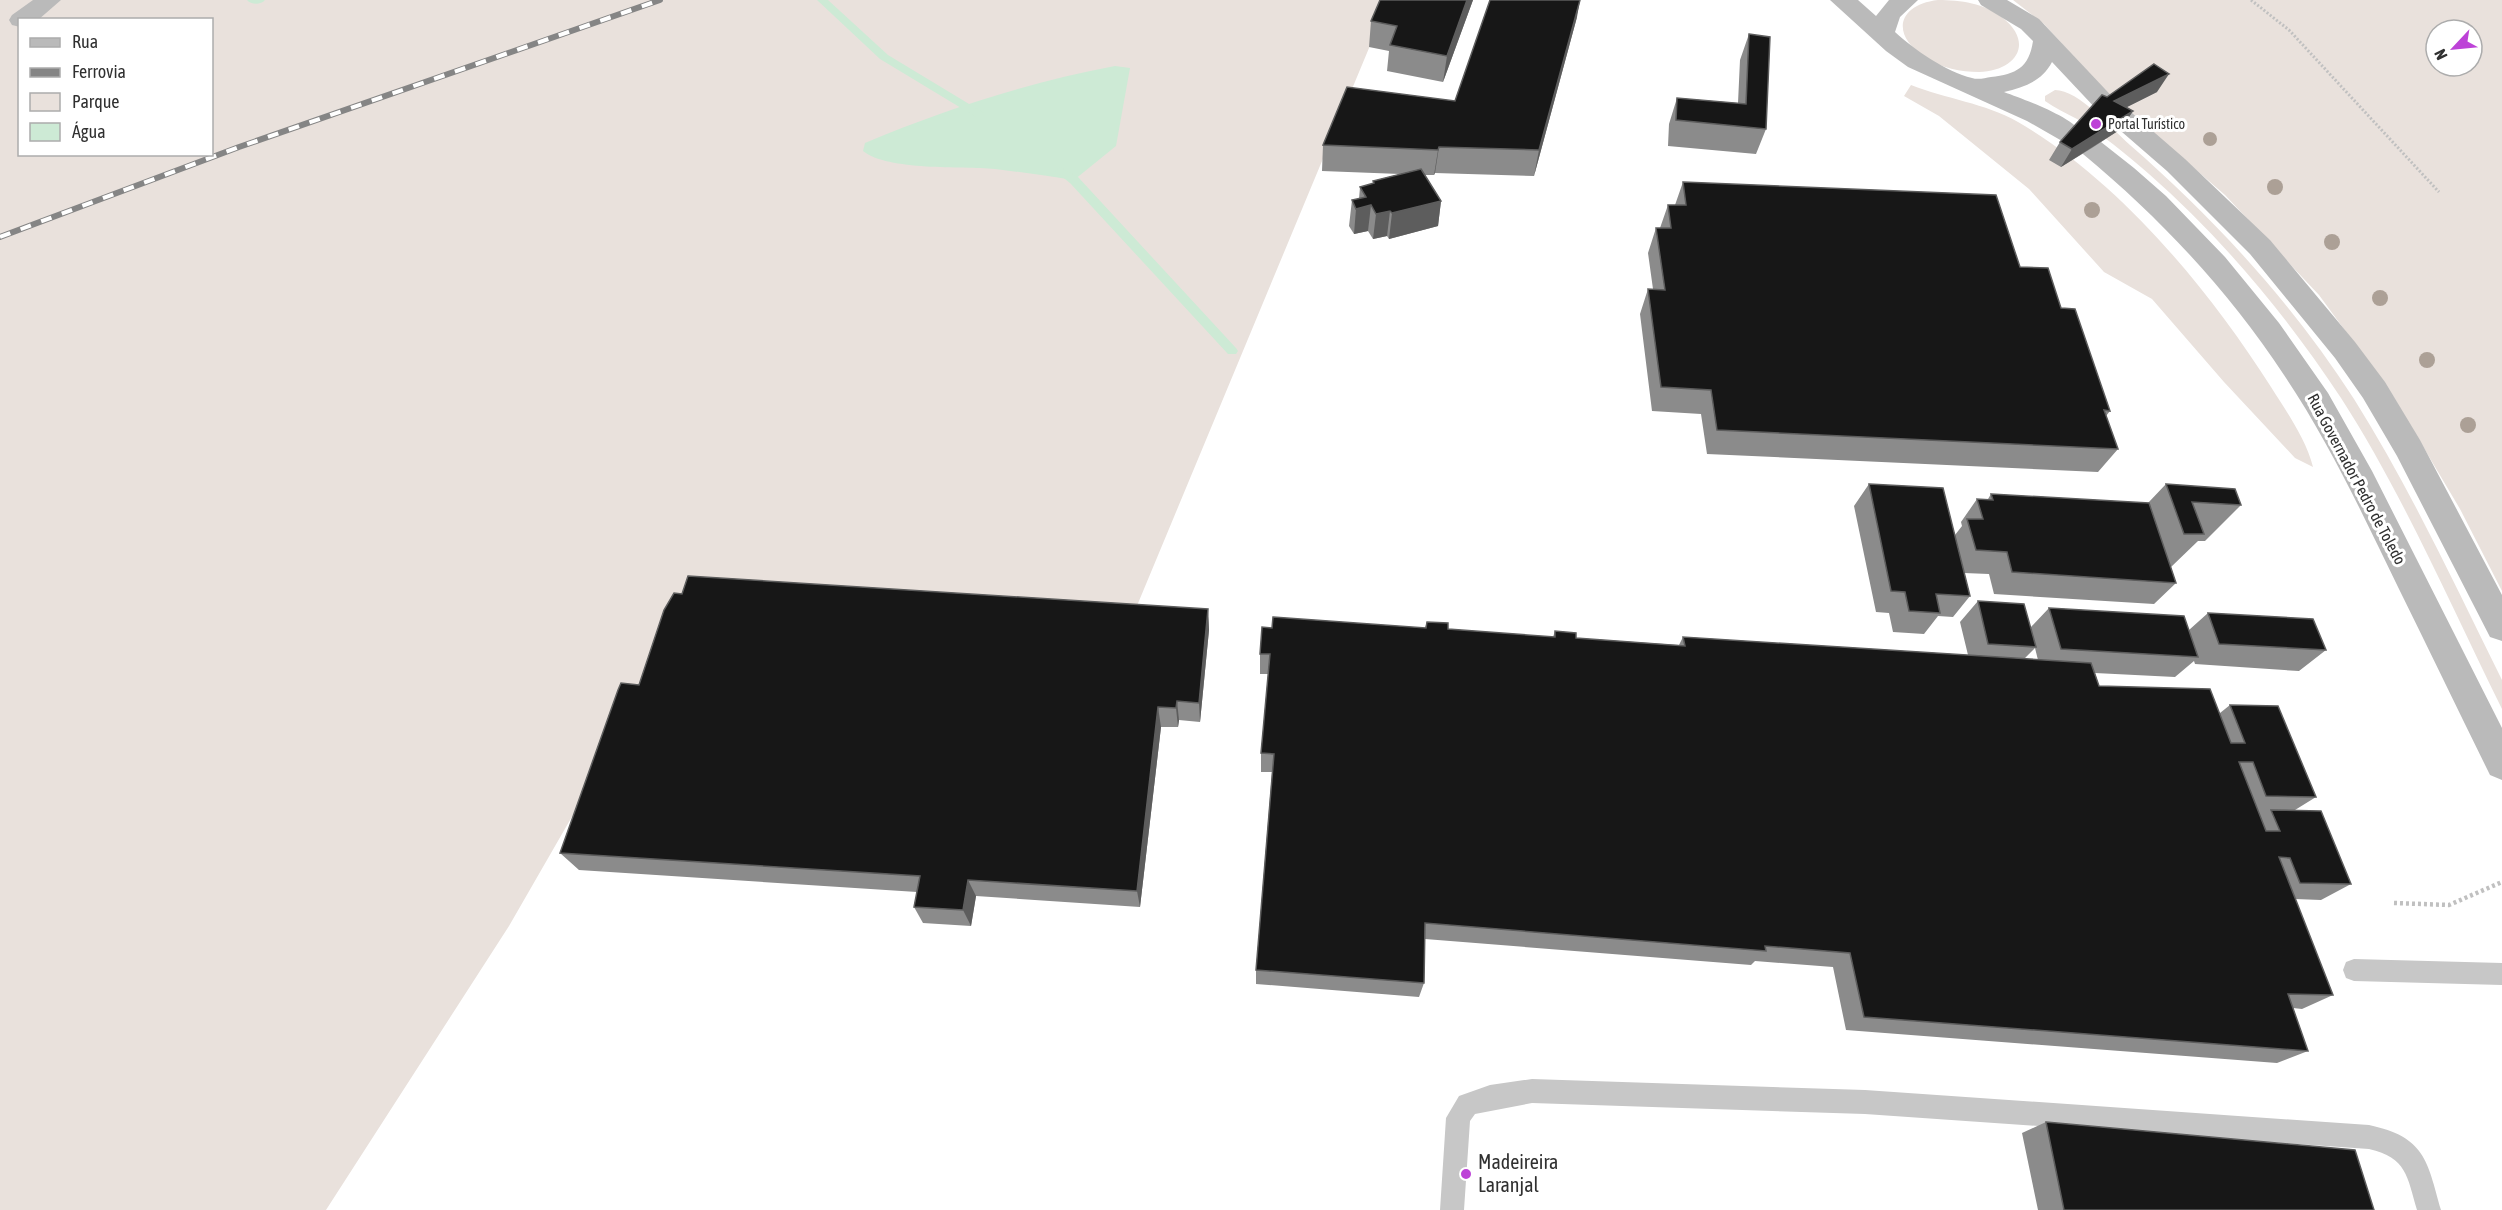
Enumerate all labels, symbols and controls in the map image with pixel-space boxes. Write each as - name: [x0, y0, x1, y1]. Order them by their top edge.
- legend: [18, 18, 213, 156]
- north arrow: [2424, 18, 2484, 78]
- text: Rua: [72, 31, 98, 52]
- text: N: [2430, 46, 2451, 63]
- text: Ferrovia: [72, 61, 126, 82]
- text: Parque: [72, 91, 120, 112]
- place label: Portal Turístico: [2108, 116, 2185, 132]
- marker: Portal Turístico: [2089, 117, 2103, 131]
- text: Água: [72, 121, 106, 142]
- street label: Rua Governador Pedro de Toledo: [2304, 391, 2410, 567]
- place label: Madeireira Laranjal: [1478, 1150, 1558, 1196]
- marker: Madeireira Laranjal: [1459, 1167, 1473, 1181]

